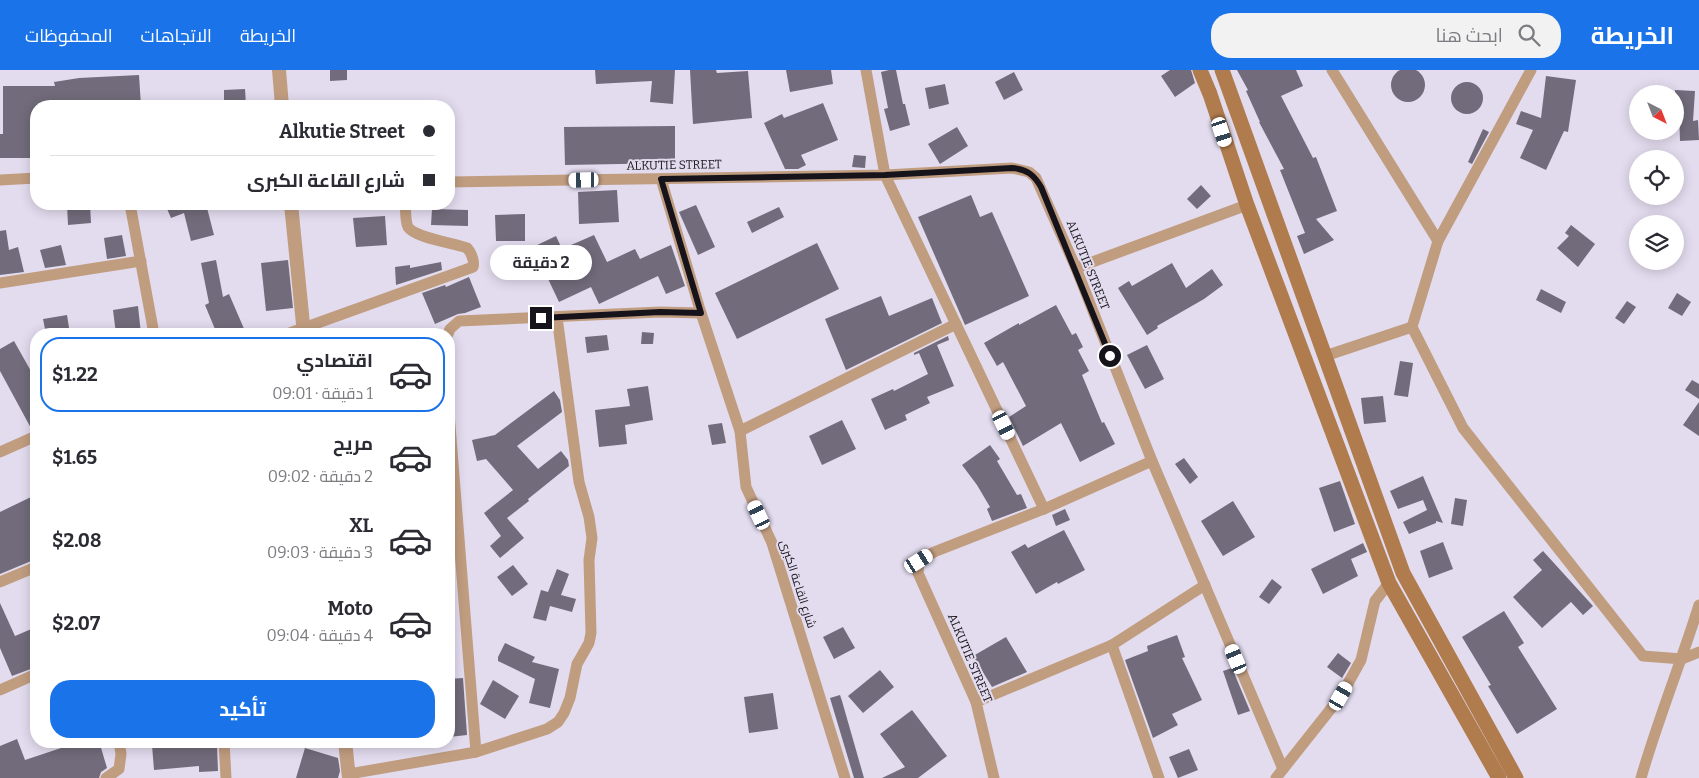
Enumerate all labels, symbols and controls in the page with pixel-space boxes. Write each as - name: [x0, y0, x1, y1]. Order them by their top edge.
- search box: [1211, 13, 1561, 58]
- icon: search: [1515, 21, 1543, 49]
- text: الخريطة: [1591, 22, 1674, 50]
- text: ابحث هنا: [1436, 24, 1503, 47]
- text: المحفوظات: [25, 25, 113, 47]
- text: الاتجاهات: [141, 25, 212, 47]
- text: الخريطة: [240, 25, 296, 47]
- north arrow: [1629, 85, 1684, 140]
- map controls: [1629, 85, 1684, 270]
- car: [1210, 115, 1233, 149]
- text: Alkutie Street: [279, 120, 405, 143]
- button: locate: [1629, 150, 1684, 205]
- street label: ALKUTIE STREET: [626, 157, 722, 173]
- text: شارع القاعة الكبرى: [247, 169, 405, 192]
- car: [568, 172, 599, 188]
- button: layers: [1629, 215, 1684, 270]
- street label: ALKUTIE STREET: [1064, 218, 1112, 312]
- callout: 2 دقيقة: [490, 246, 592, 280]
- text: 2 دقيقة: [512, 253, 570, 272]
- route end: [530, 307, 552, 329]
- route start: [1099, 345, 1121, 367]
- text: اقتصادي: [297, 349, 373, 372]
- icon: car: [388, 352, 433, 397]
- text: $1.22: [52, 363, 98, 386]
- text: 1 دقيقة · 09:01: [272, 384, 373, 403]
- car: [990, 408, 1017, 442]
- text: مريح: [333, 432, 373, 455]
- icon: car: [388, 435, 433, 480]
- text: $1.65: [52, 446, 97, 469]
- text: 2 دقيقة · 09:02: [268, 467, 373, 486]
- car: [745, 498, 772, 532]
- text: XL: [349, 514, 373, 537]
- icon: car: [388, 518, 433, 563]
- text: $2.08: [52, 529, 101, 552]
- street label: شارع القاعة الكبرى: [776, 538, 819, 630]
- text: 3 دقيقة · 09:03: [267, 543, 373, 562]
- car: [902, 547, 935, 575]
- text: Moto: [327, 597, 373, 620]
- icon: car: [388, 601, 433, 646]
- street label: ALKUTIE STREET: [945, 611, 995, 705]
- text: $2.07: [52, 612, 100, 635]
- text: 4 دقيقة · 09:04: [266, 626, 373, 645]
- car: [1223, 642, 1248, 676]
- car: [1327, 679, 1354, 713]
- button: تأكيد: [50, 680, 435, 738]

